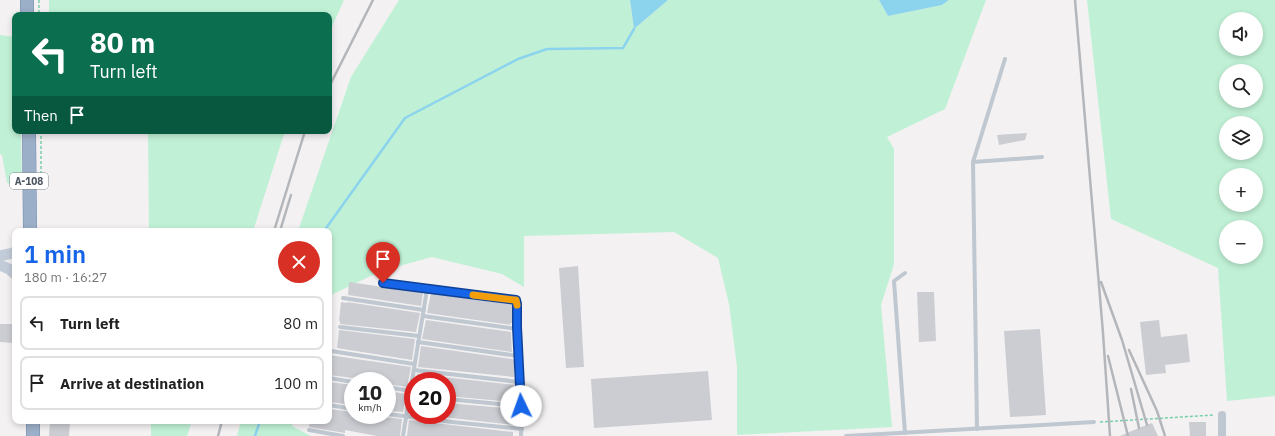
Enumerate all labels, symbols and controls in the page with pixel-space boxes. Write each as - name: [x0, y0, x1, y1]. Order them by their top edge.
- map controls: [1219, 12, 1263, 264]
- button: sound: [1219, 12, 1263, 56]
- text: 80 m: [90, 24, 155, 61]
- icon: left: [24, 28, 76, 80]
- text: Turn left: [90, 60, 158, 83]
- button: search: [1219, 64, 1263, 108]
- icon: arrive: [66, 104, 88, 126]
- text: Then: [24, 106, 58, 125]
- button: layers: [1219, 116, 1263, 160]
- button: +: [1219, 168, 1263, 212]
- road number: А-108: [10, 173, 48, 189]
- button: −: [1219, 220, 1263, 264]
- text: 1 min: [24, 238, 86, 270]
- button: close: [278, 241, 320, 283]
- pin: [366, 242, 400, 283]
- icon: arrive: [372, 248, 394, 270]
- text: 180 m · 16:27: [24, 269, 107, 286]
- icon: left: [26, 312, 48, 334]
- text: Turn left: [60, 314, 120, 333]
- text: 80 m: [283, 314, 318, 333]
- icon: arrive: [26, 372, 48, 394]
- speed limit sign: 20: [404, 372, 456, 424]
- text: Arrive at destination: [60, 374, 204, 393]
- text: 100 m: [274, 374, 318, 393]
- text: 10: [358, 379, 382, 406]
- position arrow: [500, 385, 542, 427]
- text: km/h: [358, 401, 382, 414]

